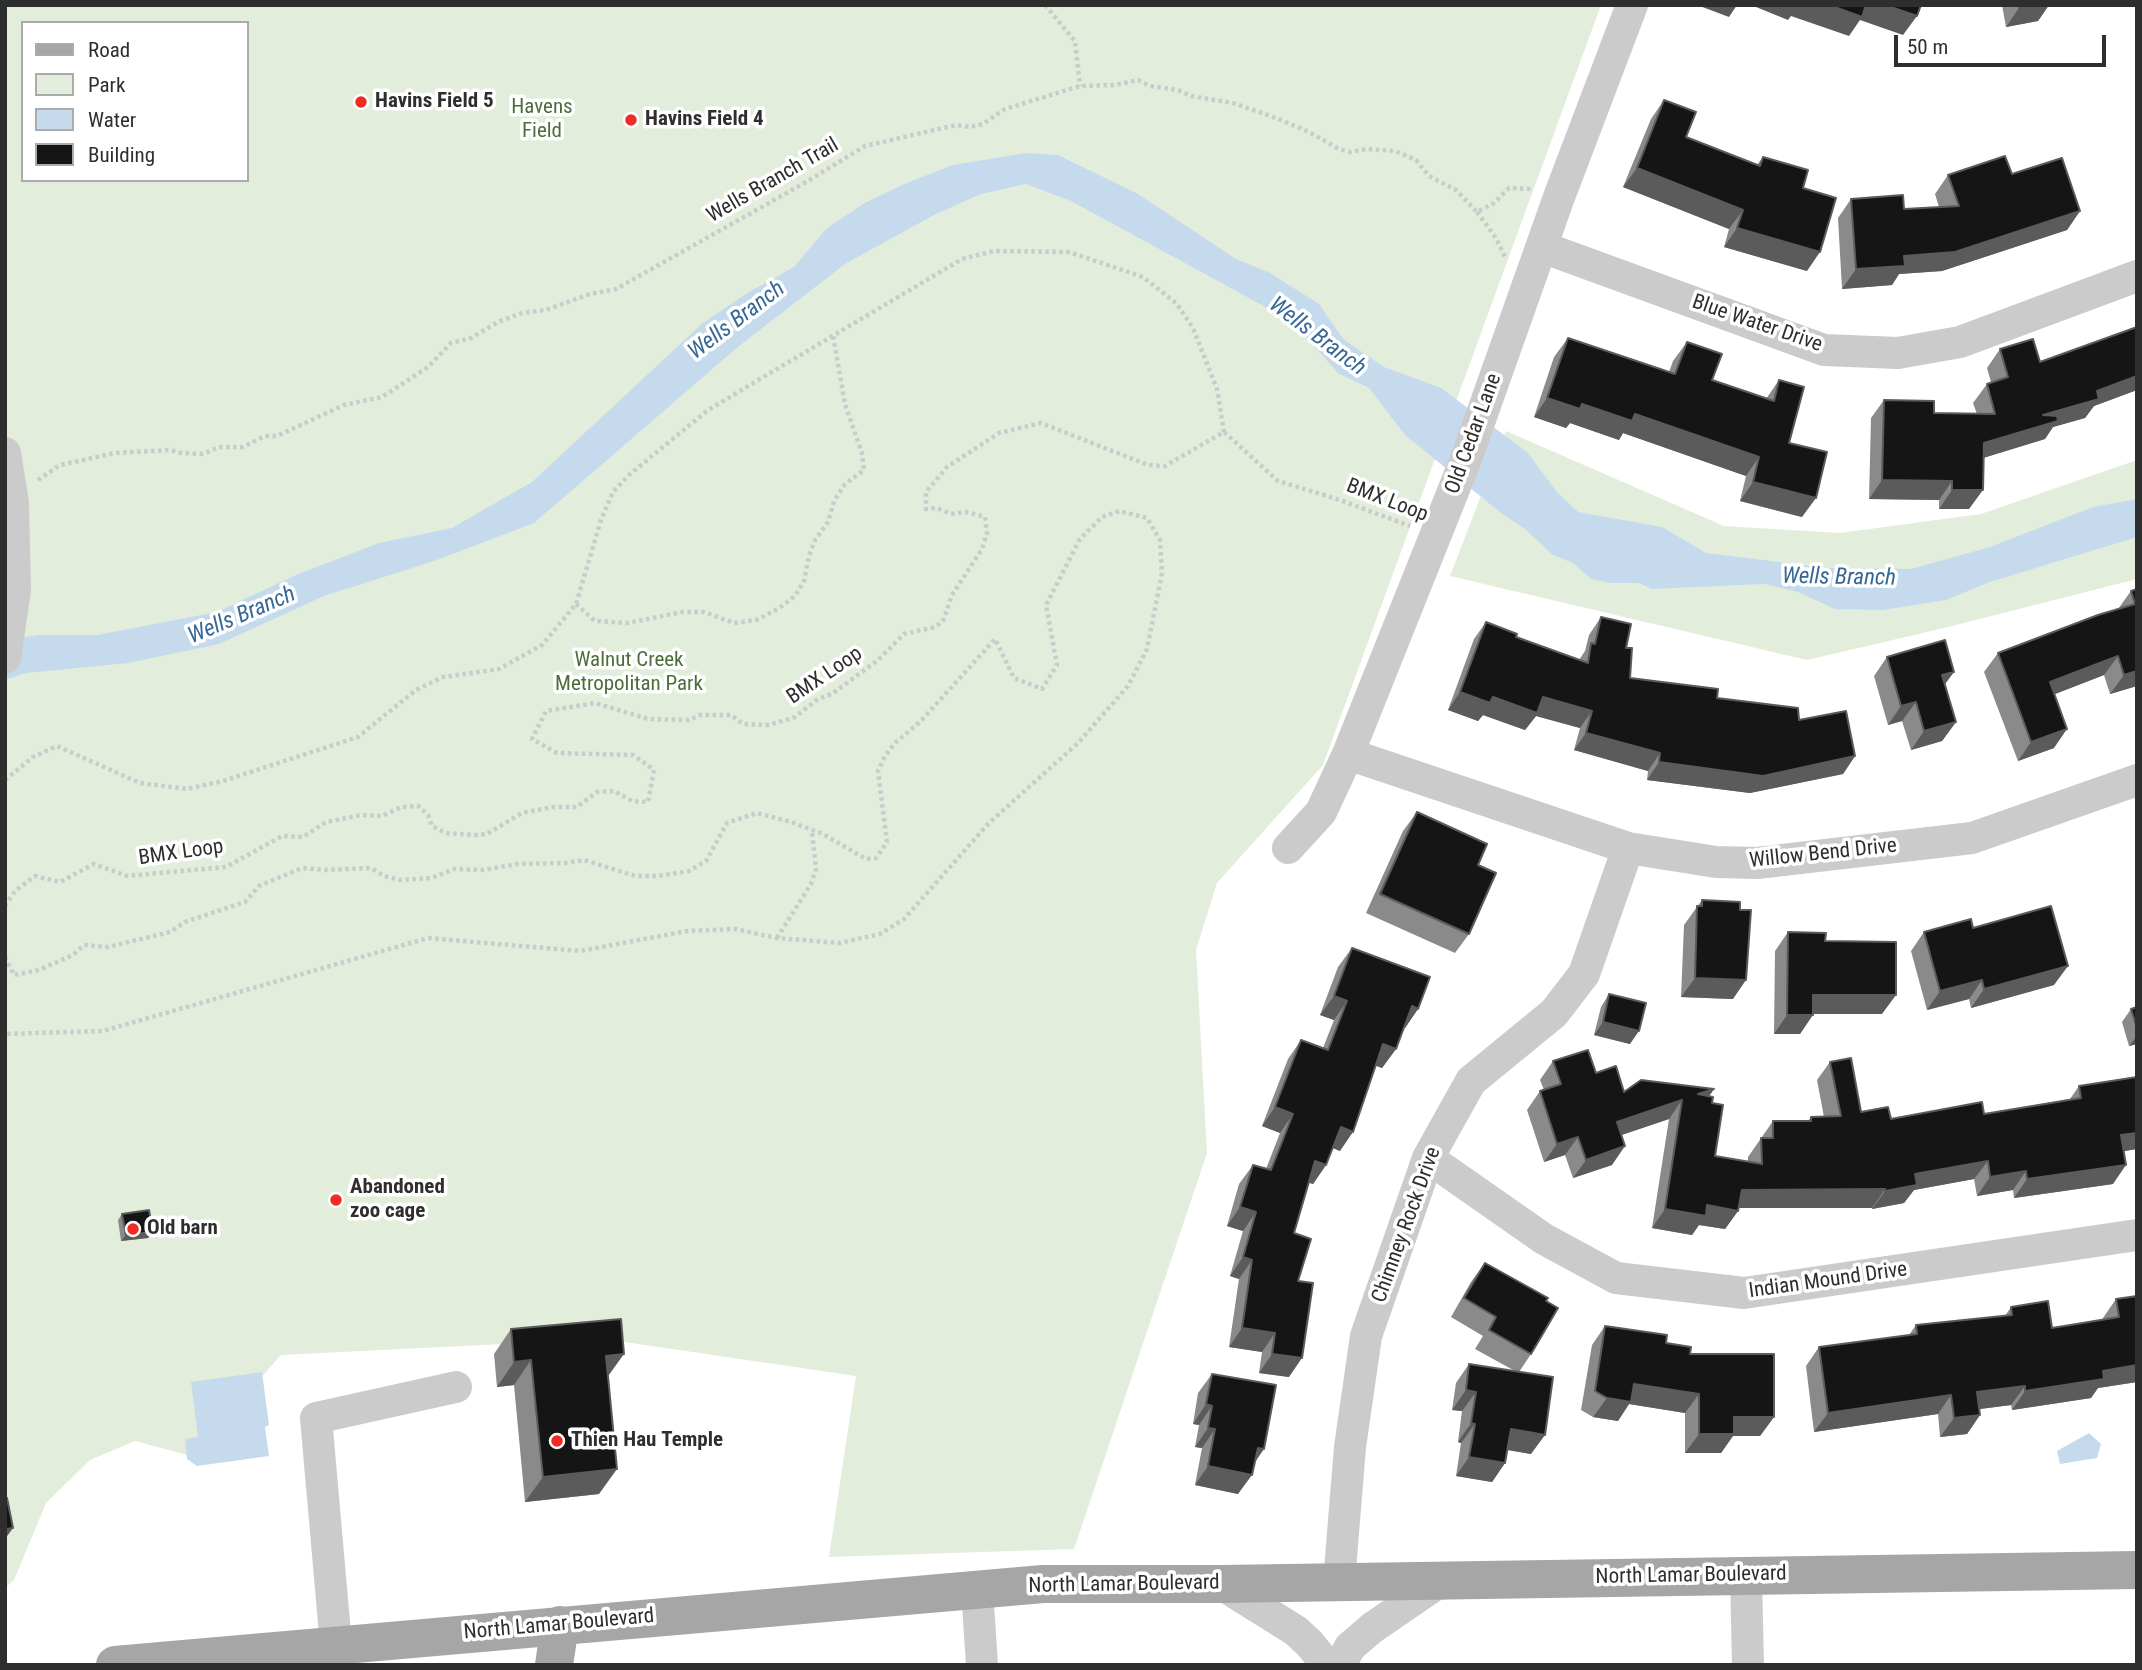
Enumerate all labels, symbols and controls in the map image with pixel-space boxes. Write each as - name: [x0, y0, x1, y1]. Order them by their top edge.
- legend: [21, 21, 248, 182]
- scale bar: [1897, 21, 2109, 65]
- text: 50 m: [1907, 35, 1948, 59]
- text: Road: [88, 38, 130, 62]
- text: Park: [88, 73, 125, 97]
- place label: Havins Field 5: [375, 89, 494, 115]
- marker: Havins Field 5: [353, 94, 369, 110]
- park label: Havens Field: [511, 95, 573, 145]
- place label: Havins Field 4: [645, 107, 764, 133]
- text: Water: [88, 108, 136, 132]
- marker: Havins Field 4: [623, 112, 639, 128]
- street label: Wells Branch Trail: [703, 133, 843, 229]
- text: Building: [88, 143, 155, 167]
- water label: Wells Branch: [683, 276, 791, 366]
- street label: Blue Water Drive: [1689, 290, 1825, 358]
- water label: Wells Branch: [1263, 292, 1371, 382]
- street label: Old Cedar Lane: [1441, 370, 1507, 498]
- street label: BMX Loop: [1343, 474, 1431, 528]
- water label: Wells Branch: [1782, 563, 1896, 593]
- water label: Wells Branch: [184, 581, 300, 651]
- street label: BMX Loop: [783, 642, 867, 710]
- park label: Walnut Creek Metropolitan Park: [555, 648, 703, 698]
- street label: Willow Bend Drive: [1748, 834, 1898, 874]
- street label: BMX Loop: [137, 835, 225, 871]
- street label: Chimney Rock Drive: [1367, 1144, 1447, 1306]
- place label: Abandoned zoo cage: [350, 1175, 445, 1225]
- marker: Abandoned zoo cage: [328, 1192, 344, 1208]
- place label: Old barn: [147, 1216, 218, 1242]
- marker: Old barn: [125, 1221, 141, 1237]
- street label: Indian Mound Drive: [1747, 1257, 1909, 1305]
- place label: Thien Hau Temple: [571, 1428, 723, 1454]
- marker: Thien Hau Temple: [549, 1433, 565, 1449]
- street label: North Lamar Boulevard: [1595, 1562, 1787, 1590]
- street label: North Lamar Boulevard: [1028, 1571, 1220, 1599]
- street label: North Lamar Boulevard: [463, 1604, 655, 1646]

